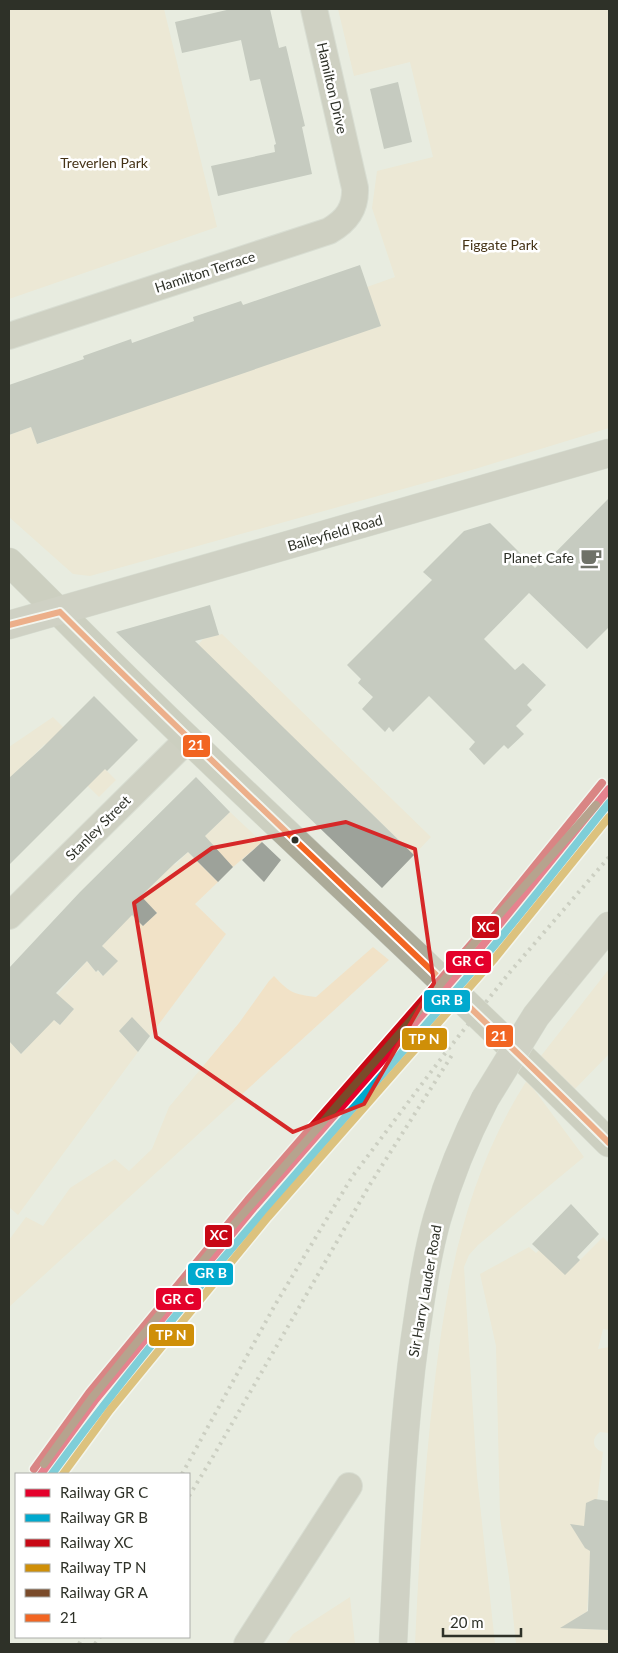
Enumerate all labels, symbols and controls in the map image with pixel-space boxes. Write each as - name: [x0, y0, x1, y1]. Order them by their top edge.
- street label: Hamilton Drive: [314, 41, 351, 135]
- park label: Treverlen Park: [60, 154, 149, 171]
- park label: Figgate Park: [462, 236, 539, 253]
- street label: Hamilton Terrace: [153, 247, 257, 296]
- street label: Baileyfield Road: [285, 511, 384, 554]
- cafe icon: Planet Cafe: [578, 545, 604, 571]
- place label: Planet Cafe: [503, 549, 574, 566]
- line badge: 21: [182, 734, 211, 758]
- text: 21: [188, 736, 204, 753]
- street label: Stanley Street: [62, 792, 134, 864]
- unlabelled marker: [290, 835, 300, 845]
- line badge: XC: [471, 915, 500, 939]
- text: XC: [477, 918, 496, 935]
- line badge: GR C: [445, 950, 492, 974]
- text: GR C: [452, 952, 485, 969]
- line badge: GR B: [423, 989, 471, 1013]
- text: GR B: [431, 991, 463, 1008]
- line badge: 21: [485, 1024, 514, 1048]
- line badge: TP N: [401, 1027, 448, 1051]
- text: 21: [491, 1027, 507, 1044]
- text: TP N: [409, 1030, 439, 1047]
- street label: Sir Harry Lauder Road: [405, 1223, 445, 1358]
- line badge: XC: [204, 1224, 233, 1248]
- text: XC: [210, 1226, 229, 1243]
- line badge: GR B: [187, 1262, 234, 1286]
- text: GR B: [195, 1264, 227, 1281]
- line badge: GR C: [155, 1287, 202, 1311]
- text: GR C: [162, 1290, 195, 1307]
- line badge: TP N: [148, 1323, 195, 1347]
- text: TP N: [156, 1326, 186, 1343]
- legend: [15, 1473, 190, 1638]
- text: Railway GR C: [60, 1483, 148, 1501]
- text: Railway GR B: [60, 1508, 148, 1526]
- text: Railway XC: [60, 1533, 133, 1551]
- text: Railway TP N: [60, 1558, 146, 1576]
- text: Railway GR A: [60, 1583, 149, 1601]
- scale bar: [443, 1606, 520, 1638]
- text: 21: [60, 1608, 77, 1626]
- text: 20 m: [450, 1613, 484, 1631]

